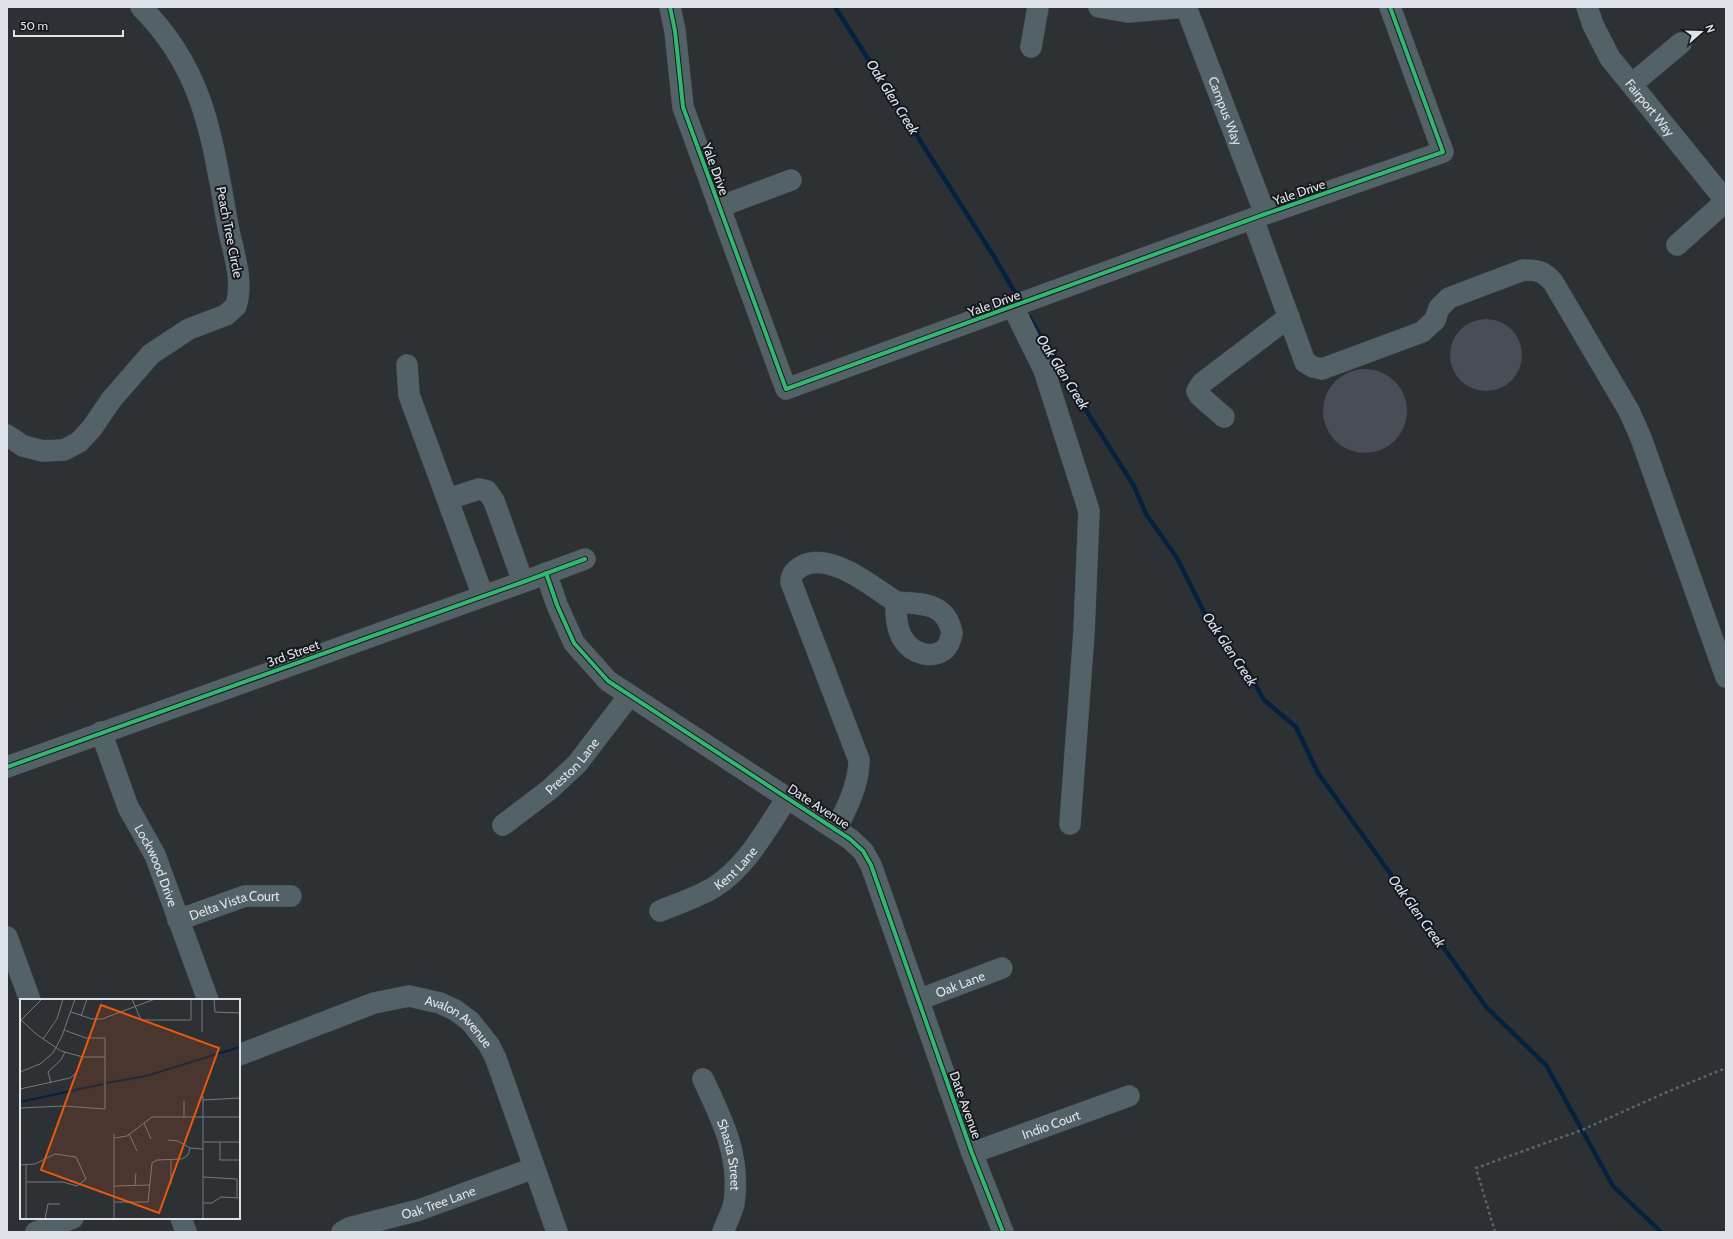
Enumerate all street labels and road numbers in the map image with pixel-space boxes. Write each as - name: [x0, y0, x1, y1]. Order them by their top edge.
- street label: Campus Way: [1205, 74, 1246, 148]
- street label: Fairport Way: [1622, 76, 1679, 140]
- street label: Yale Drive: [699, 140, 733, 198]
- street label: Yale Drive: [1270, 175, 1328, 209]
- street label: Peach Tree Circle: [213, 185, 247, 279]
- street label: Yale Drive: [965, 286, 1023, 320]
- street label: 3rd Street: [265, 636, 322, 670]
- street label: Preston Lane: [542, 734, 602, 798]
- street label: Date Avenue: [785, 780, 853, 832]
- street label: Lockwood Drive: [131, 821, 181, 909]
- street label: Kent Lane: [711, 843, 761, 893]
- street label: Delta Vista Court: [187, 888, 280, 923]
- street label: Oak Lane: [933, 967, 987, 1001]
- street label: Avalon Avenue: [424, 992, 496, 1051]
- street label: Date Avenue: [946, 1069, 986, 1141]
- street label: Indio Court: [1020, 1106, 1083, 1142]
- street label: Shasta Street: [714, 1117, 743, 1192]
- street label: Oak Tree Lane: [399, 1182, 478, 1222]

